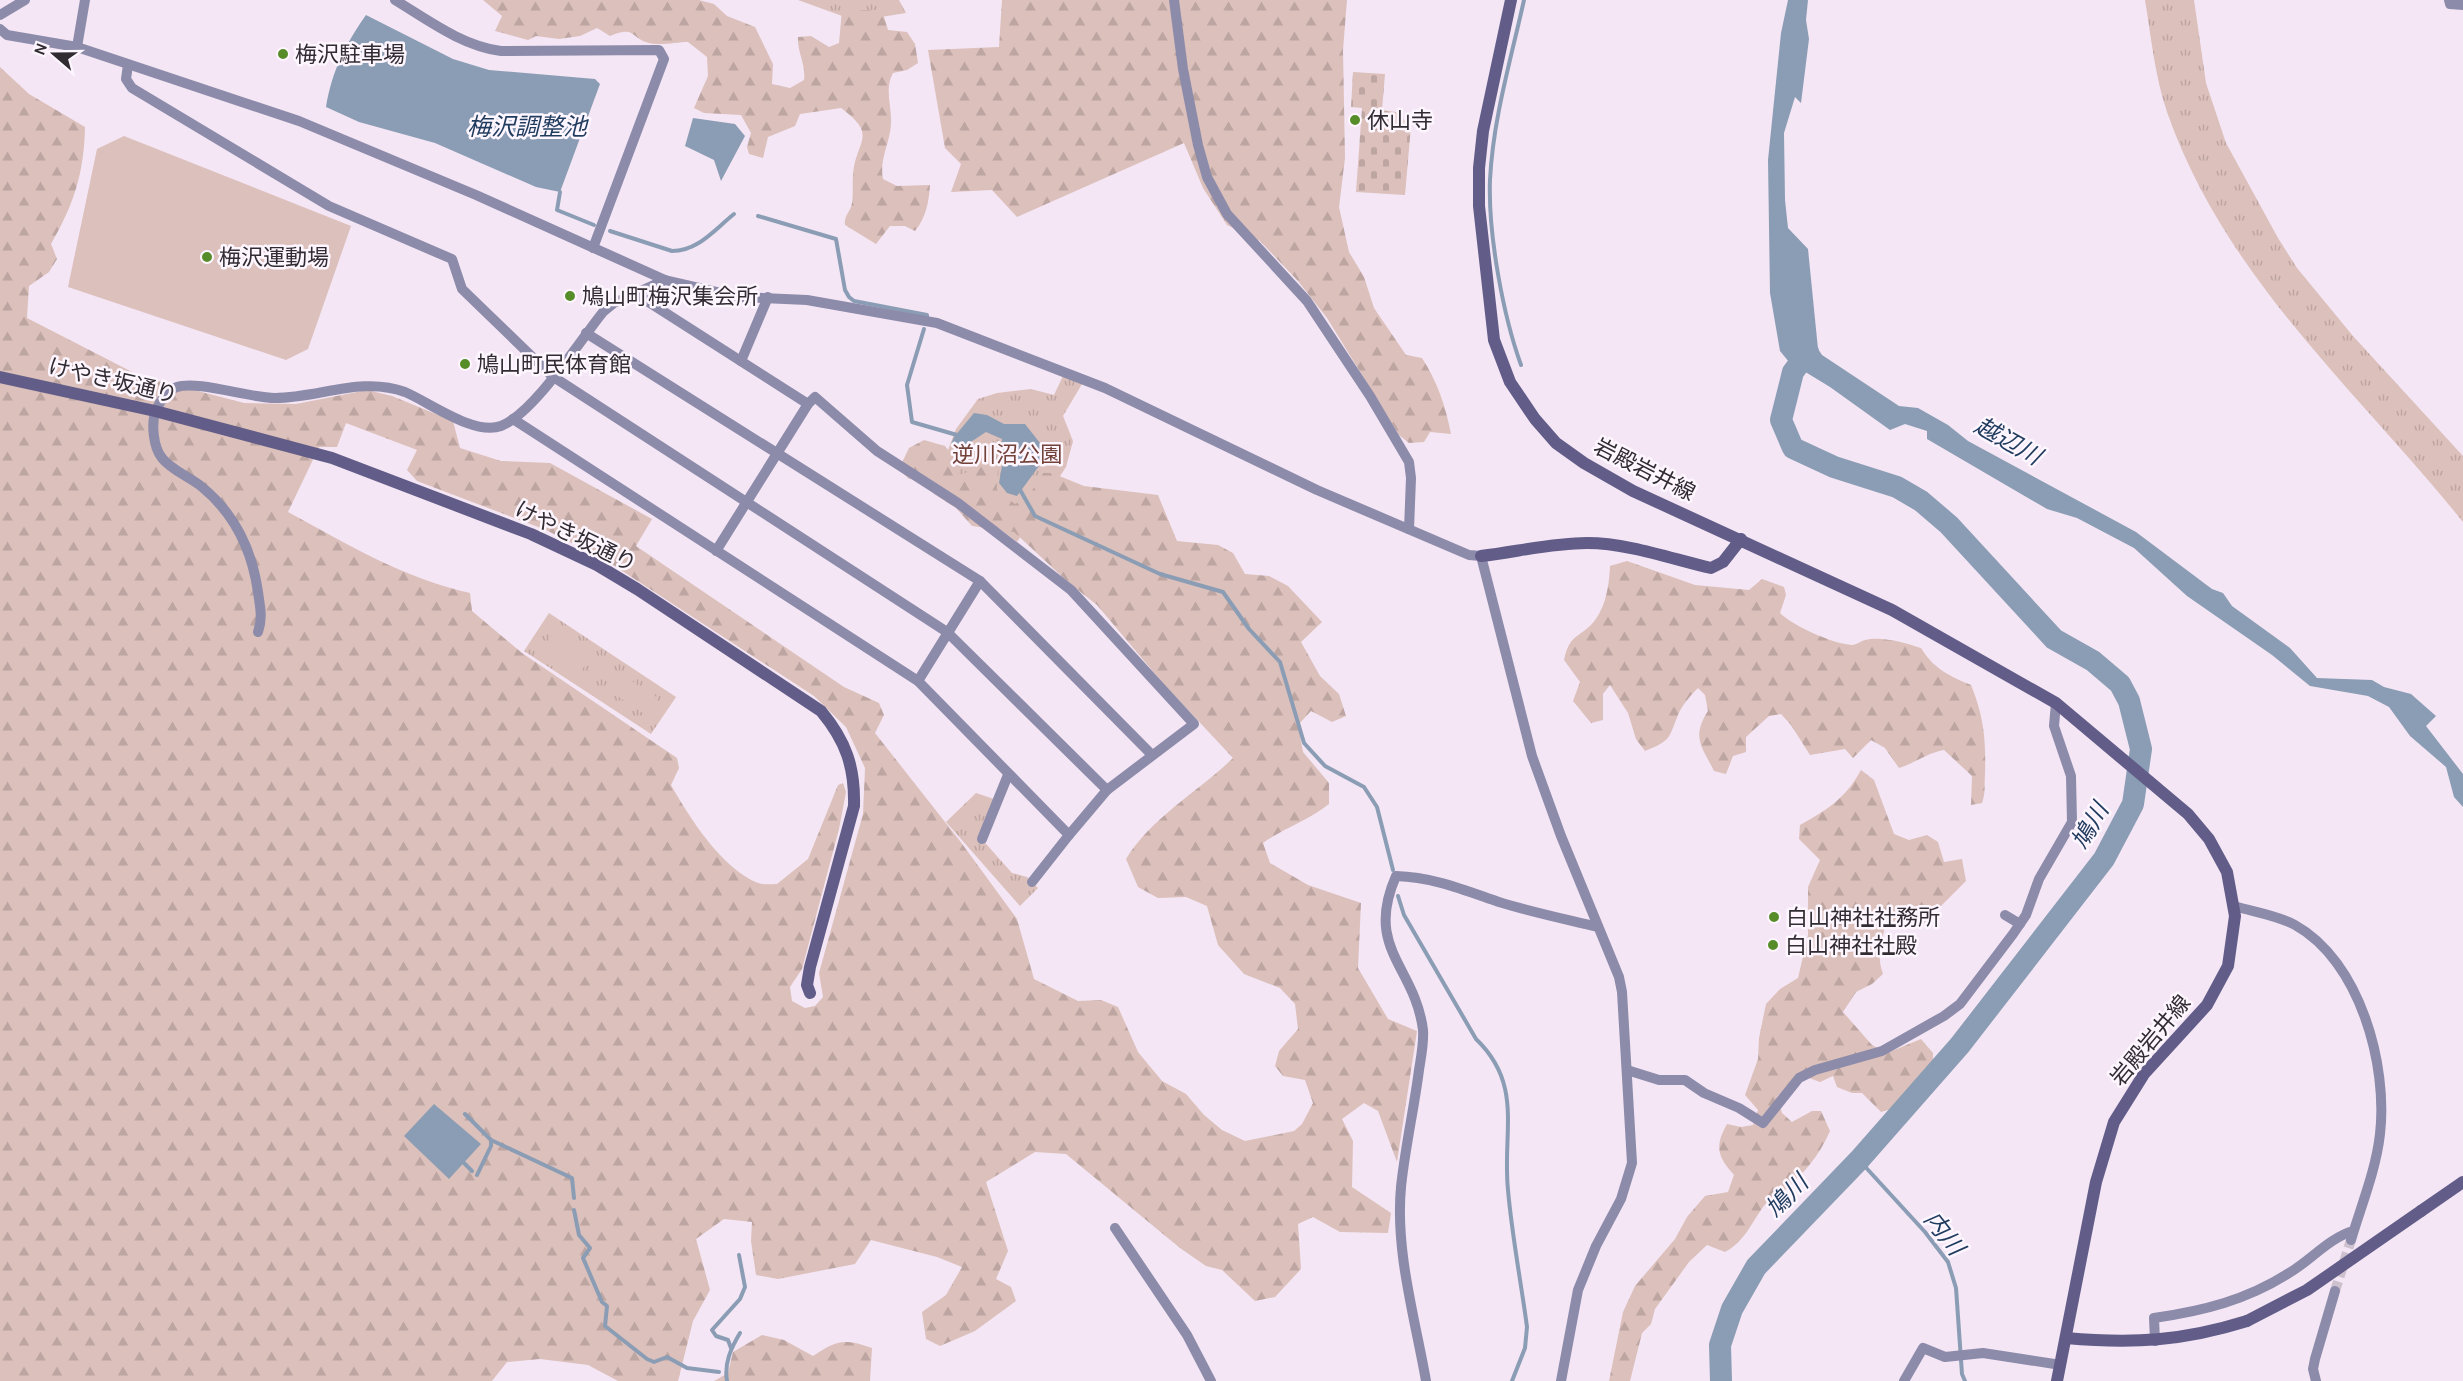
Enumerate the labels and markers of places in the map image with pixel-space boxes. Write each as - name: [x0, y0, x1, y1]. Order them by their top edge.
- place label: 梅沢駐車場: [295, 42, 405, 68]
- marker: 梅沢駐車場: [276, 47, 290, 61]
- place label: 休山寺: [1367, 108, 1433, 134]
- marker: 休山寺: [1348, 113, 1362, 127]
- place label: 梅沢運動場: [219, 245, 329, 271]
- marker: 梅沢運動場: [200, 250, 214, 264]
- place label: 鳩山町梅沢集会所: [582, 284, 758, 310]
- marker: 鳩山町梅沢集会所: [563, 289, 577, 303]
- place label: 鳩山町民体育館: [477, 352, 631, 378]
- marker: 鳩山町民体育館: [458, 357, 472, 371]
- place label: 白山神社社務所: [1786, 905, 1940, 931]
- marker: 白山神社社務所: [1767, 910, 1781, 924]
- place label: 白山神社社殿: [1785, 933, 1917, 959]
- marker: 白山神社社殿: [1766, 938, 1780, 952]

